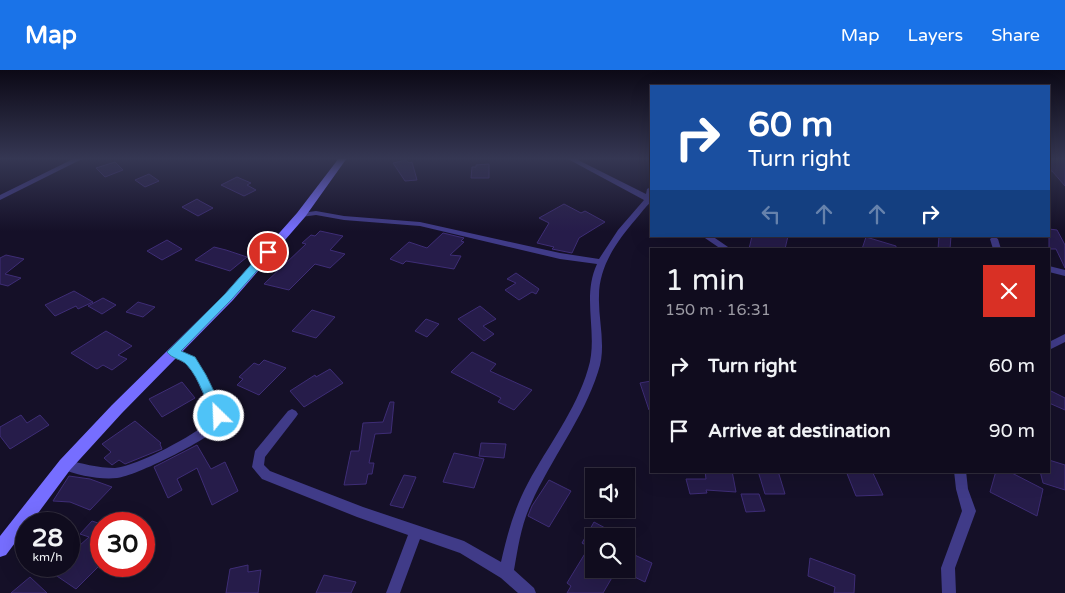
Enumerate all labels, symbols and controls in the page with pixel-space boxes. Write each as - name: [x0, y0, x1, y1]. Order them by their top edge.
- text: Map: [25, 21, 77, 50]
- text: Map: [841, 24, 880, 46]
- text: Layers: [908, 24, 963, 46]
- text: Share: [991, 24, 1040, 46]
- text: 60 m: [748, 104, 833, 146]
- icon: right: [665, 105, 730, 170]
- text: Turn right: [748, 146, 850, 172]
- icon: left: [757, 200, 785, 228]
- icon: ahead: [810, 200, 838, 228]
- icon: ahead: [863, 200, 891, 228]
- icon: right: [916, 200, 944, 228]
- pin: [247, 231, 289, 273]
- icon: arrive: [254, 238, 282, 266]
- text: 1 min: [665, 262, 745, 299]
- button: close: [983, 265, 1035, 317]
- text: 150 m · 16:31: [665, 300, 771, 320]
- icon: right: [665, 352, 693, 380]
- text: Turn right: [708, 355, 796, 377]
- text: 60 m: [989, 355, 1035, 377]
- position arrow: [192, 389, 244, 441]
- icon: arrive: [665, 417, 693, 445]
- text: Arrive at destination: [708, 420, 891, 442]
- text: 90 m: [989, 420, 1035, 442]
- map controls: [585, 468, 635, 578]
- button: sound: [585, 468, 635, 518]
- speed limit sign: 30: [90, 512, 155, 577]
- text: 28: [32, 523, 63, 553]
- button: search: [585, 528, 635, 578]
- text: km/h: [32, 550, 63, 564]

